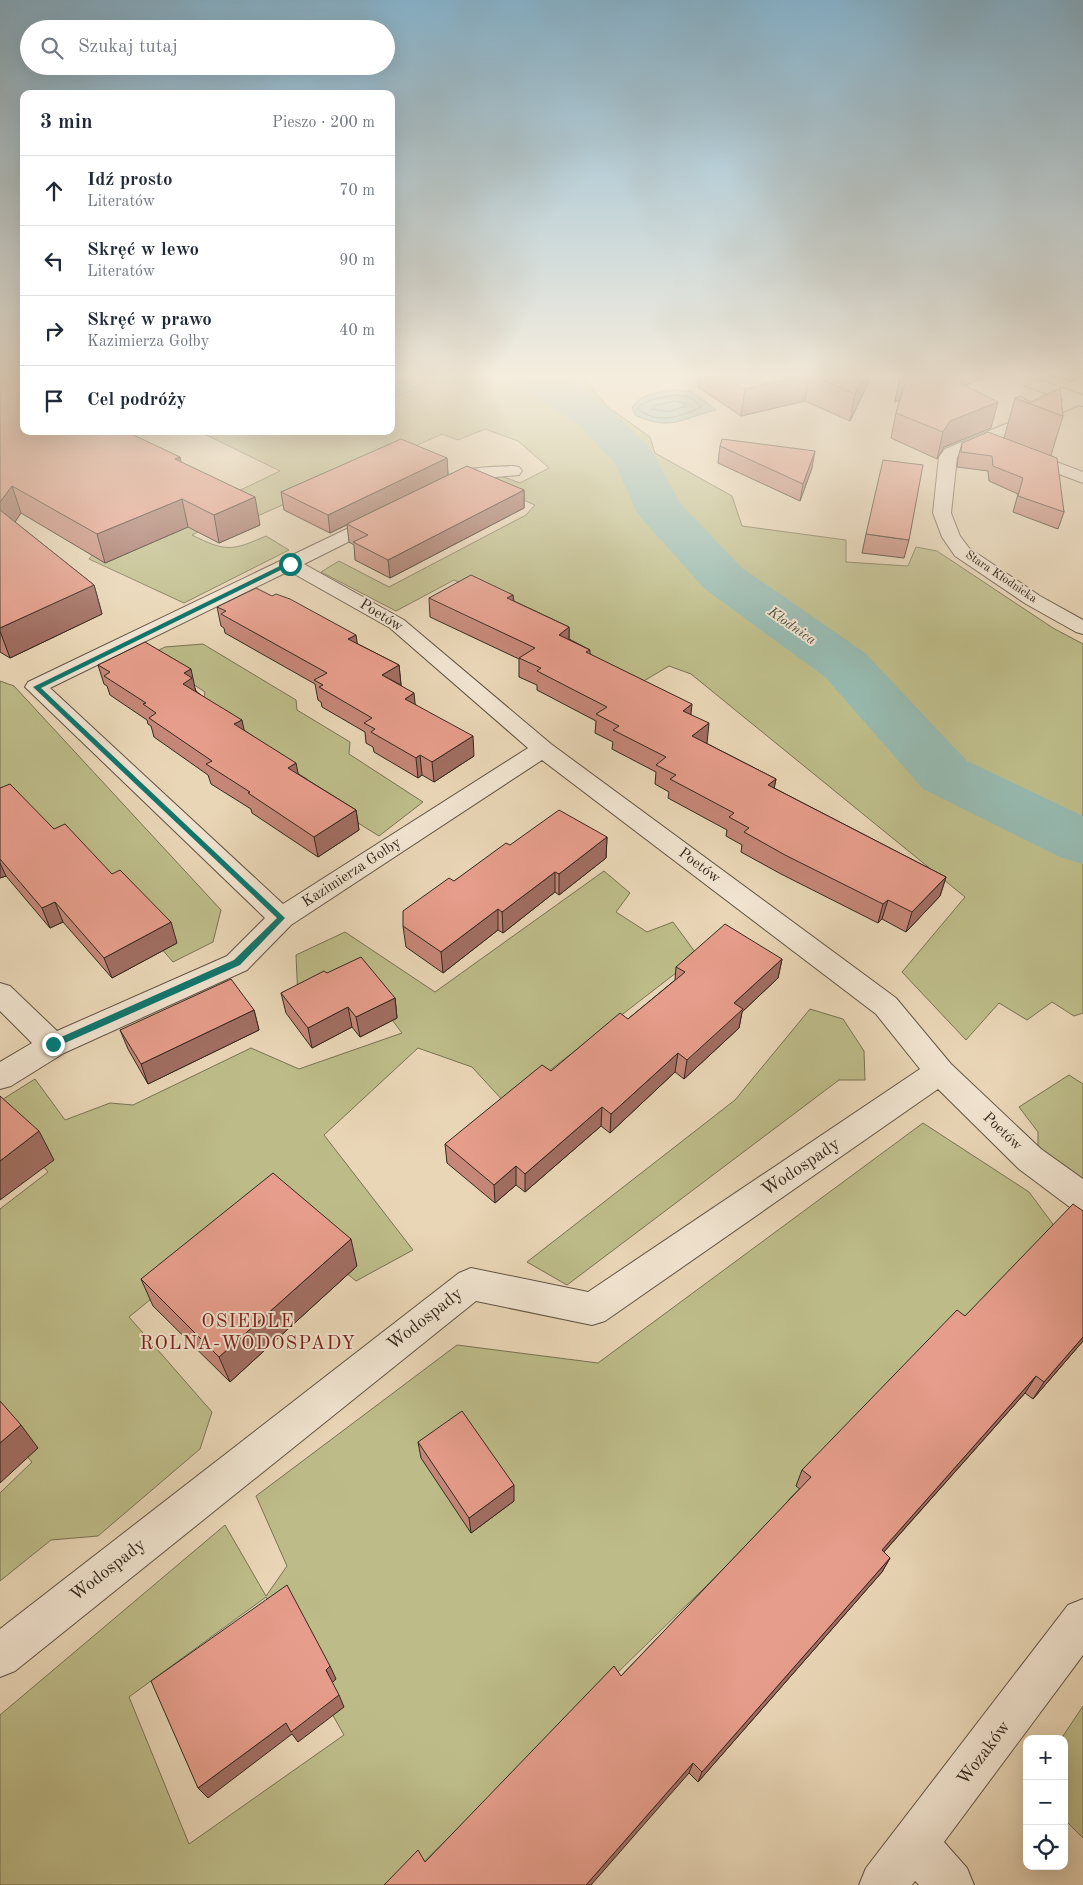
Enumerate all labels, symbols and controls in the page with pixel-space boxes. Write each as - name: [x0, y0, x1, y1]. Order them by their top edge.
- search box: [20, 20, 395, 75]
- icon: search: [38, 34, 66, 62]
- text: Szukaj tutaj: [78, 38, 178, 57]
- text: 3 min: [40, 112, 93, 133]
- text: Pieszo · 200 m: [272, 115, 375, 131]
- text: Idź prosto: [87, 171, 172, 190]
- icon: ahead: [40, 177, 68, 205]
- text: 70 m: [339, 183, 375, 199]
- text: Literatów: [87, 194, 155, 210]
- text: Skręć w lewo: [87, 241, 199, 260]
- icon: left: [40, 247, 68, 275]
- text: 90 m: [339, 253, 375, 269]
- text: Literatów: [87, 264, 155, 280]
- text: Skręć w prawo: [87, 311, 212, 330]
- icon: right: [40, 317, 68, 345]
- text: 40 m: [339, 323, 375, 339]
- text: Kazimierza Gołby: [87, 334, 209, 350]
- icon: arrive: [40, 387, 68, 415]
- text: Cel podróży: [87, 391, 186, 410]
- street label: Stara Kłodnicka: [963, 549, 1039, 605]
- route start: [279, 553, 302, 576]
- street label: Poetów: [357, 597, 406, 635]
- water label: Kłodnica: [765, 604, 819, 648]
- street label: Kazimierza Gołby: [300, 835, 404, 911]
- street label: Poetów: [675, 846, 723, 887]
- route end: [42, 1033, 65, 1056]
- street label: Poetów: [980, 1110, 1025, 1154]
- street label: Wodospady: [759, 1134, 844, 1200]
- street label: Wodospady: [384, 1284, 466, 1354]
- district label: OSIEDLE ROLNA-WODOSPADY: [140, 1313, 356, 1354]
- street label: Wodospady: [67, 1535, 149, 1605]
- street label: Wozaków: [954, 1718, 1014, 1788]
- map controls: [1023, 1735, 1068, 1870]
- button: +: [1023, 1735, 1068, 1780]
- button: −: [1023, 1780, 1068, 1825]
- button: locate: [1023, 1825, 1068, 1870]

